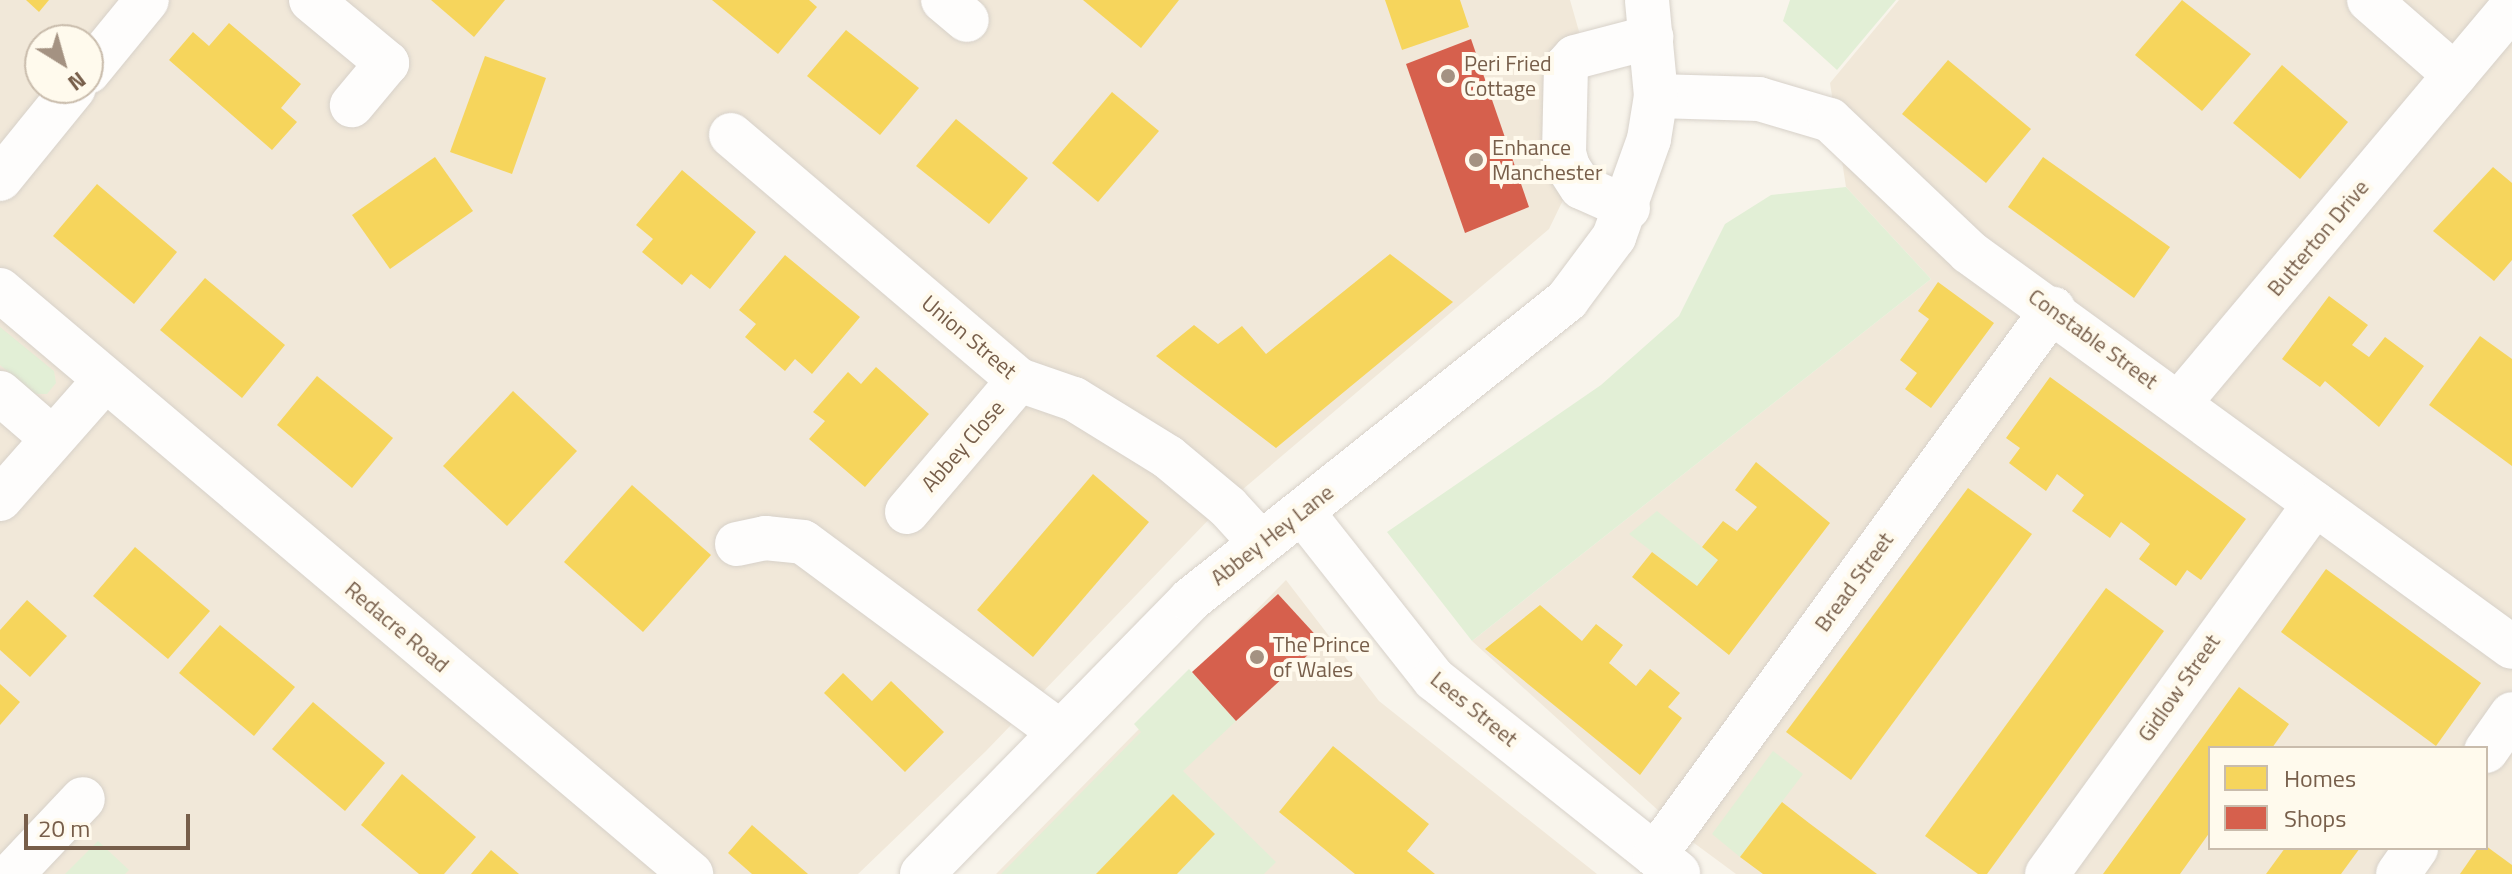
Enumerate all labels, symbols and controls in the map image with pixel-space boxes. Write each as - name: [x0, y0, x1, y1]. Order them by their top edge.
- north arrow: [24, 24, 104, 104]
- place label: Peri Fried Cottage: [1464, 50, 1552, 102]
- text: N: [61, 63, 94, 100]
- marker: Peri Fried Cottage: [1439, 67, 1457, 85]
- place label: Enhance Manchester: [1492, 134, 1603, 186]
- marker: Enhance Manchester: [1467, 151, 1485, 169]
- street label: Butterton Drive: [2262, 175, 2374, 301]
- street label: Constable Street: [2023, 283, 2163, 395]
- street label: Union Street: [916, 290, 1022, 384]
- street label: Abbey Close: [916, 395, 1010, 497]
- street label: Abbey Hey Lane: [1205, 479, 1339, 591]
- street label: Bread Street: [1809, 527, 1899, 637]
- street label: Redacre Road: [340, 576, 454, 678]
- street label: Gidlow Street: [2132, 629, 2226, 747]
- place label: The Prince of Wales: [1273, 631, 1370, 682]
- marker: The Prince of Wales: [1248, 648, 1266, 666]
- street label: Lees Street: [1425, 666, 1523, 752]
- legend: [2208, 746, 2488, 850]
- text: Homes: [2284, 760, 2356, 796]
- scale bar: [28, 798, 194, 848]
- text: Shops: [2284, 800, 2346, 836]
- text: 20 m: [38, 810, 90, 846]

